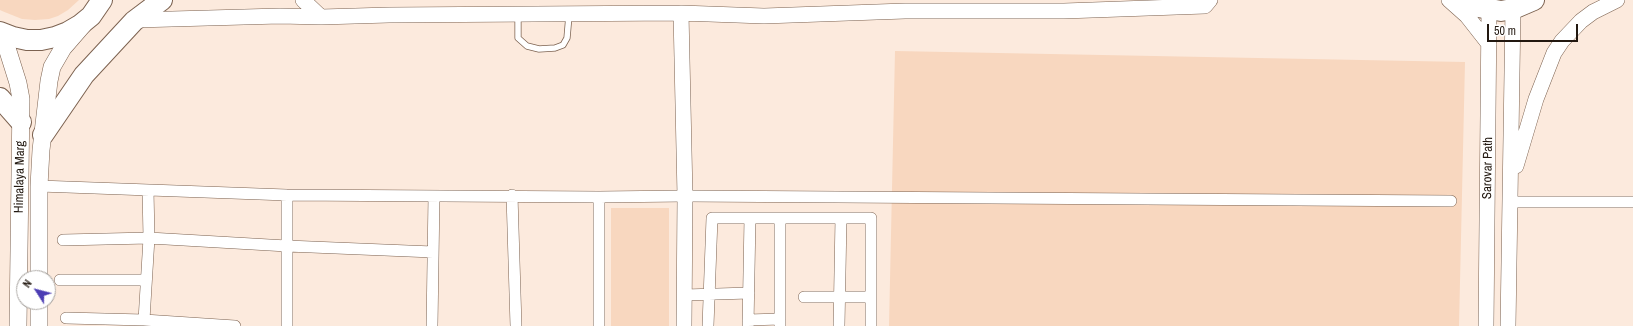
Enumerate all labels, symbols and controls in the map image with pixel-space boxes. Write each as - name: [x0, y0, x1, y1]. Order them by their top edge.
- scale bar: [1489, 16, 1580, 42]
- text: 50 m: [1494, 23, 1516, 39]
- street label: Sarovar Path: [1480, 137, 1496, 199]
- street label: Himalaya Marg: [12, 141, 28, 213]
- north arrow: [16, 270, 56, 310]
- text: N: [20, 277, 35, 290]

